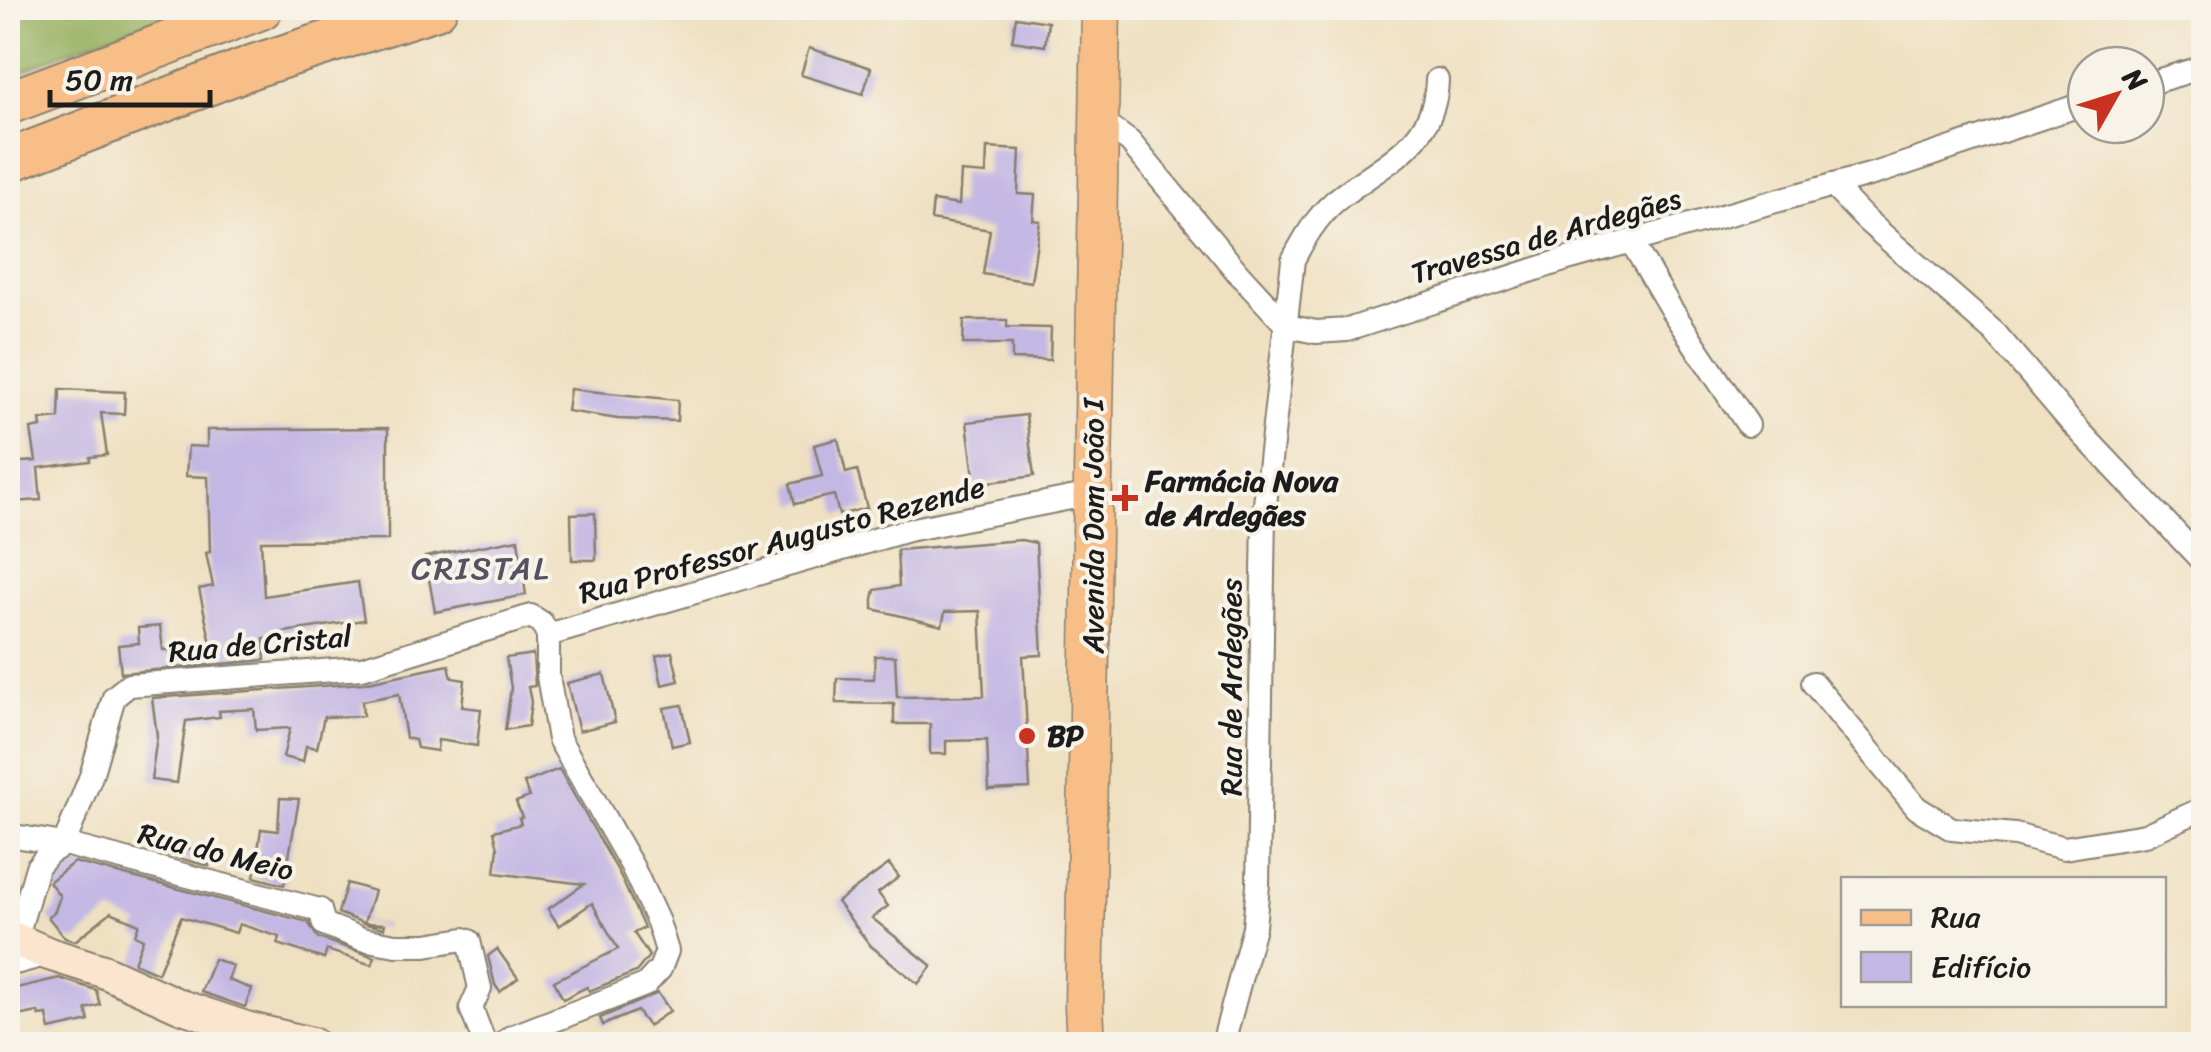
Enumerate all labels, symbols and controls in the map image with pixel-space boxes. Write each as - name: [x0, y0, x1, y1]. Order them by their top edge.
- scale bar: [50, 45, 210, 107]
- north arrow: [2066, 45, 2166, 145]
- text: 50 m: [65, 53, 133, 107]
- text: N: [2109, 56, 2161, 103]
- street label: Travessa de Ardegães: [1405, 171, 1688, 300]
- street label: Avenida Dom João I: [1066, 396, 1120, 655]
- place label: Farmácia Nova de Ardegães: [1144, 454, 1339, 542]
- street label: Rua Professor Augusto Rezende: [573, 460, 991, 620]
- marker: Farmácia Nova de Ardegães: [1114, 487, 1136, 509]
- district label: CRISTAL: [411, 540, 551, 597]
- street label: Rua de Ardegães: [1204, 578, 1258, 796]
- street label: Rua de Cristal: [166, 609, 355, 679]
- place label: BP: [1047, 709, 1084, 763]
- marker: BP: [1016, 725, 1038, 747]
- street label: Rua do Meio: [133, 807, 300, 897]
- legend: [1841, 877, 2166, 1007]
- text: Rua: [1931, 890, 1981, 944]
- text: Edifício: [1931, 940, 2031, 994]

